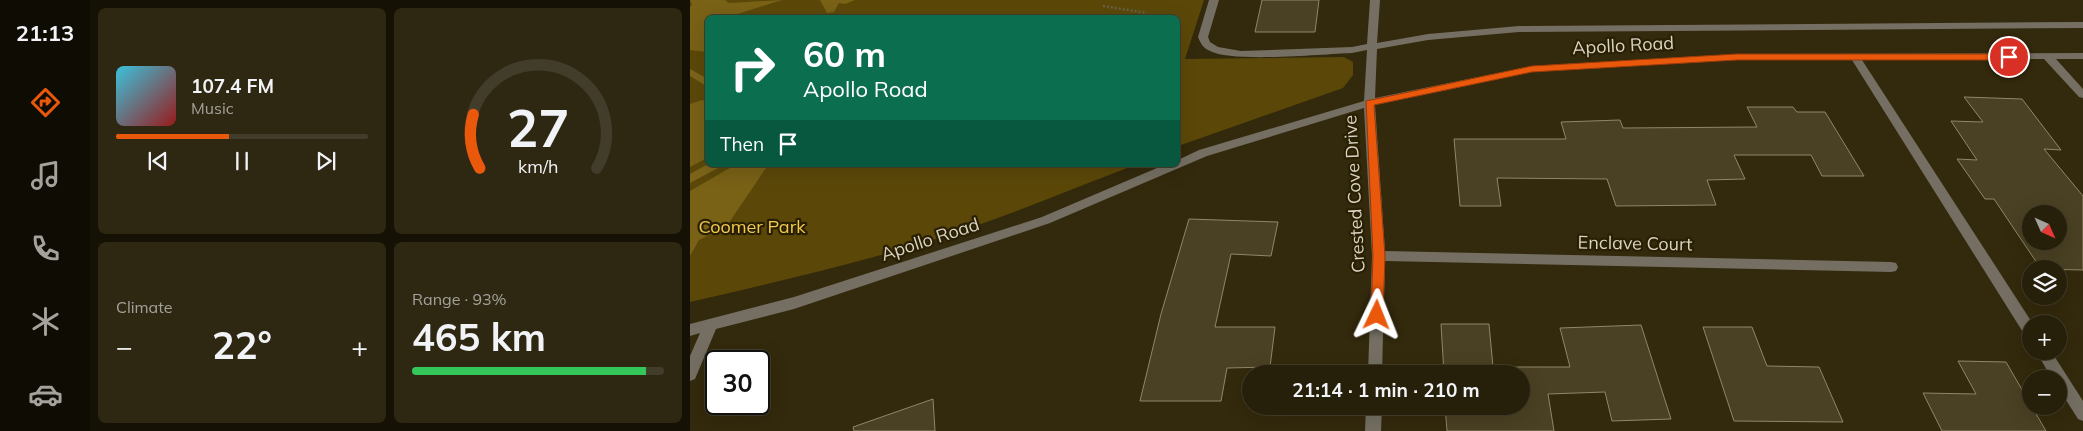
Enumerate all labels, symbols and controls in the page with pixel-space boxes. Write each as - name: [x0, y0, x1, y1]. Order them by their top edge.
- text: 21:13: [16, 19, 74, 47]
- street label: Apollo Road: [1571, 31, 1675, 59]
- text: 60 m: [803, 32, 886, 76]
- icon: right: [720, 35, 785, 100]
- pin: [1988, 36, 2030, 78]
- icon: arrive: [1995, 43, 2023, 71]
- text: 107.4 FM: [191, 74, 274, 98]
- text: Apollo Road: [803, 75, 928, 103]
- icon: directions: [28, 85, 63, 120]
- text: 27: [507, 95, 569, 160]
- text: Music: [191, 98, 234, 118]
- street label: Crested Cove Drive: [1338, 114, 1370, 274]
- icon: arrive: [774, 130, 802, 158]
- text: Then: [720, 132, 764, 156]
- icon: previous: [144, 147, 172, 175]
- icon: pause: [228, 147, 256, 175]
- icon: next: [312, 147, 340, 175]
- text: km/h: [518, 155, 558, 177]
- icon: music: [28, 158, 63, 193]
- north arrow: [2022, 205, 2068, 250]
- map controls: [2022, 205, 2067, 415]
- street label: Apollo Road: [878, 212, 982, 266]
- park label: Coomer Park: [699, 215, 806, 238]
- icon: phone: [28, 231, 63, 266]
- street label: Enclave Court: [1578, 231, 1692, 255]
- button: layers: [2022, 260, 2067, 305]
- position arrow: [1350, 288, 1402, 340]
- text: Range · 93%: [412, 289, 507, 309]
- text: Climate: [116, 297, 172, 317]
- icon: climate: [28, 304, 63, 339]
- text: 465 km: [412, 313, 546, 361]
- button: +: [2022, 315, 2067, 360]
- text: 22°: [212, 321, 272, 369]
- text: −: [116, 329, 133, 364]
- text: +: [351, 329, 368, 364]
- speed limit sign: 30: [705, 350, 770, 415]
- button: −: [2022, 370, 2067, 415]
- icon: car: [28, 377, 63, 412]
- text: 21:14 · 1 min · 210 m: [1292, 378, 1480, 402]

